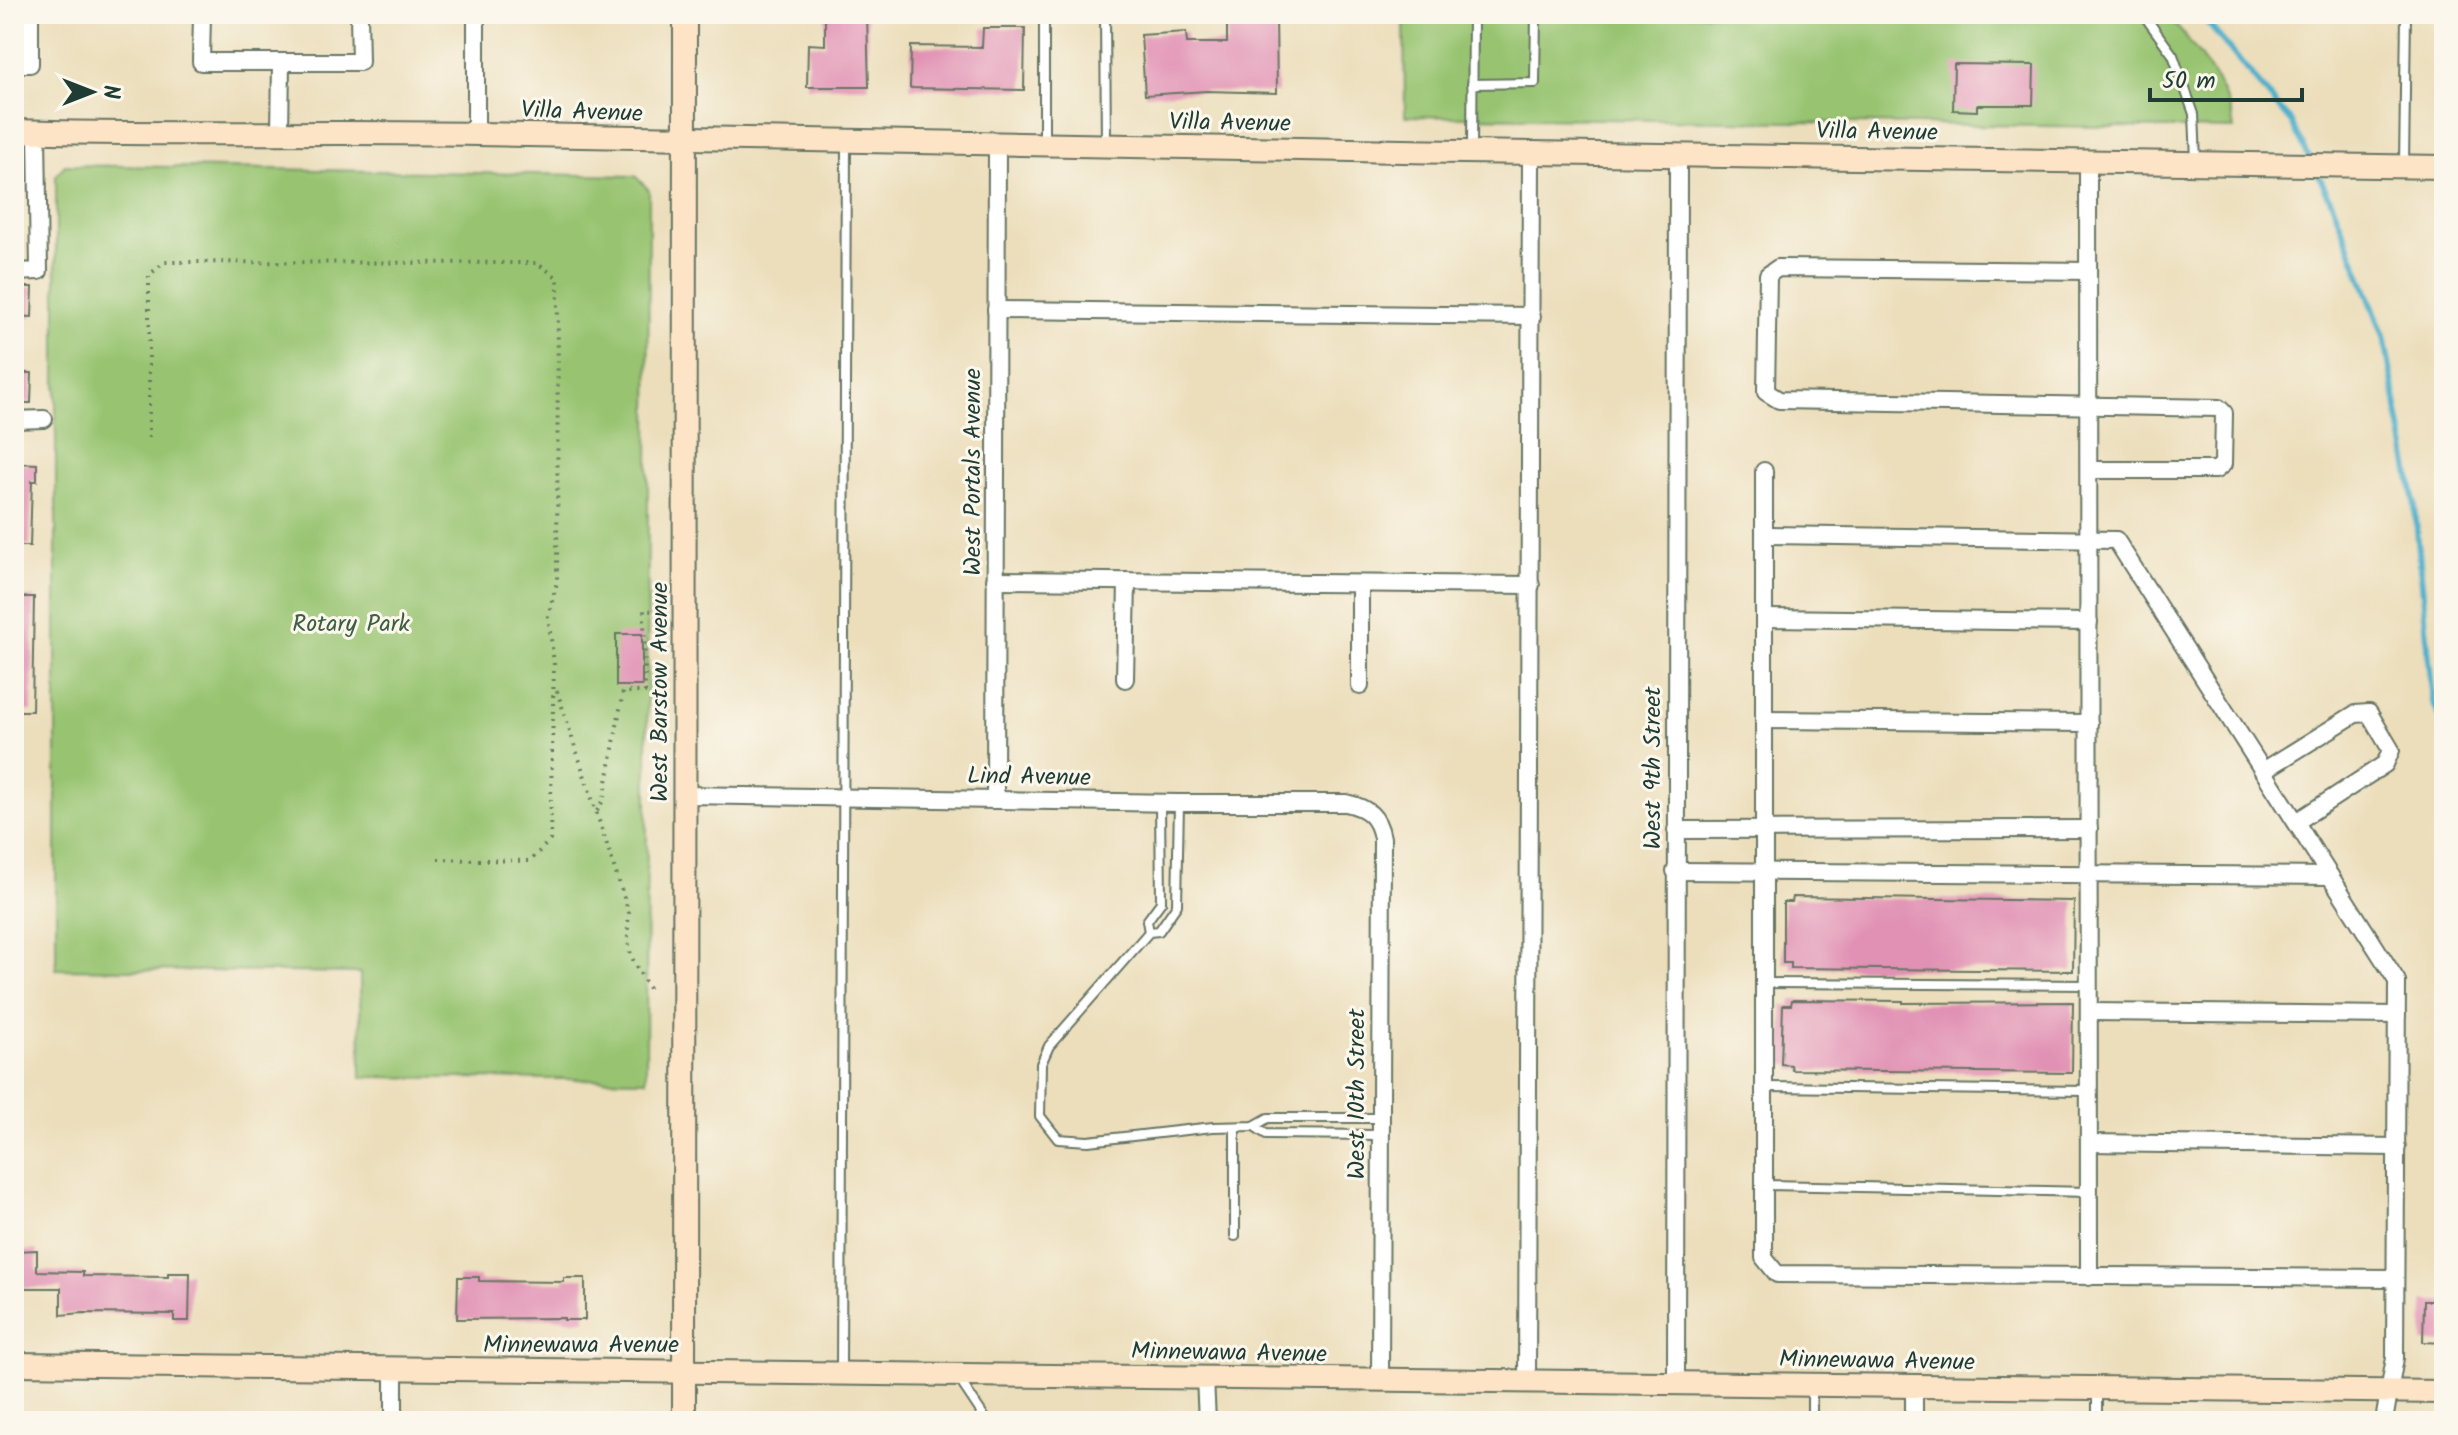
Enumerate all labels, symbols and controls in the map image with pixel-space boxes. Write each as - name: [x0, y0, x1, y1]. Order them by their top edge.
- north arrow: [52, 52, 132, 132]
- scale bar: [2150, 52, 2302, 102]
- text: 50 m: [2162, 62, 2216, 101]
- text: N: [92, 85, 127, 99]
- street label: Villa Avenue: [520, 91, 644, 134]
- street label: Villa Avenue: [1169, 103, 1291, 144]
- street label: Villa Avenue: [1816, 112, 1938, 153]
- street label: West Portals Avenue: [954, 368, 993, 576]
- street label: West Barstow Avenue: [641, 582, 680, 802]
- park label: Rotary Park: [292, 605, 411, 644]
- street label: West 9th Street: [1634, 686, 1673, 850]
- street label: Lind Avenue: [967, 757, 1091, 798]
- street label: West 10th Street: [1338, 1008, 1377, 1179]
- street label: Minnewawa Avenue: [483, 1326, 679, 1365]
- street label: Minnewawa Avenue: [1131, 1332, 1328, 1375]
- street label: Minnewawa Avenue: [1779, 1340, 1976, 1383]

